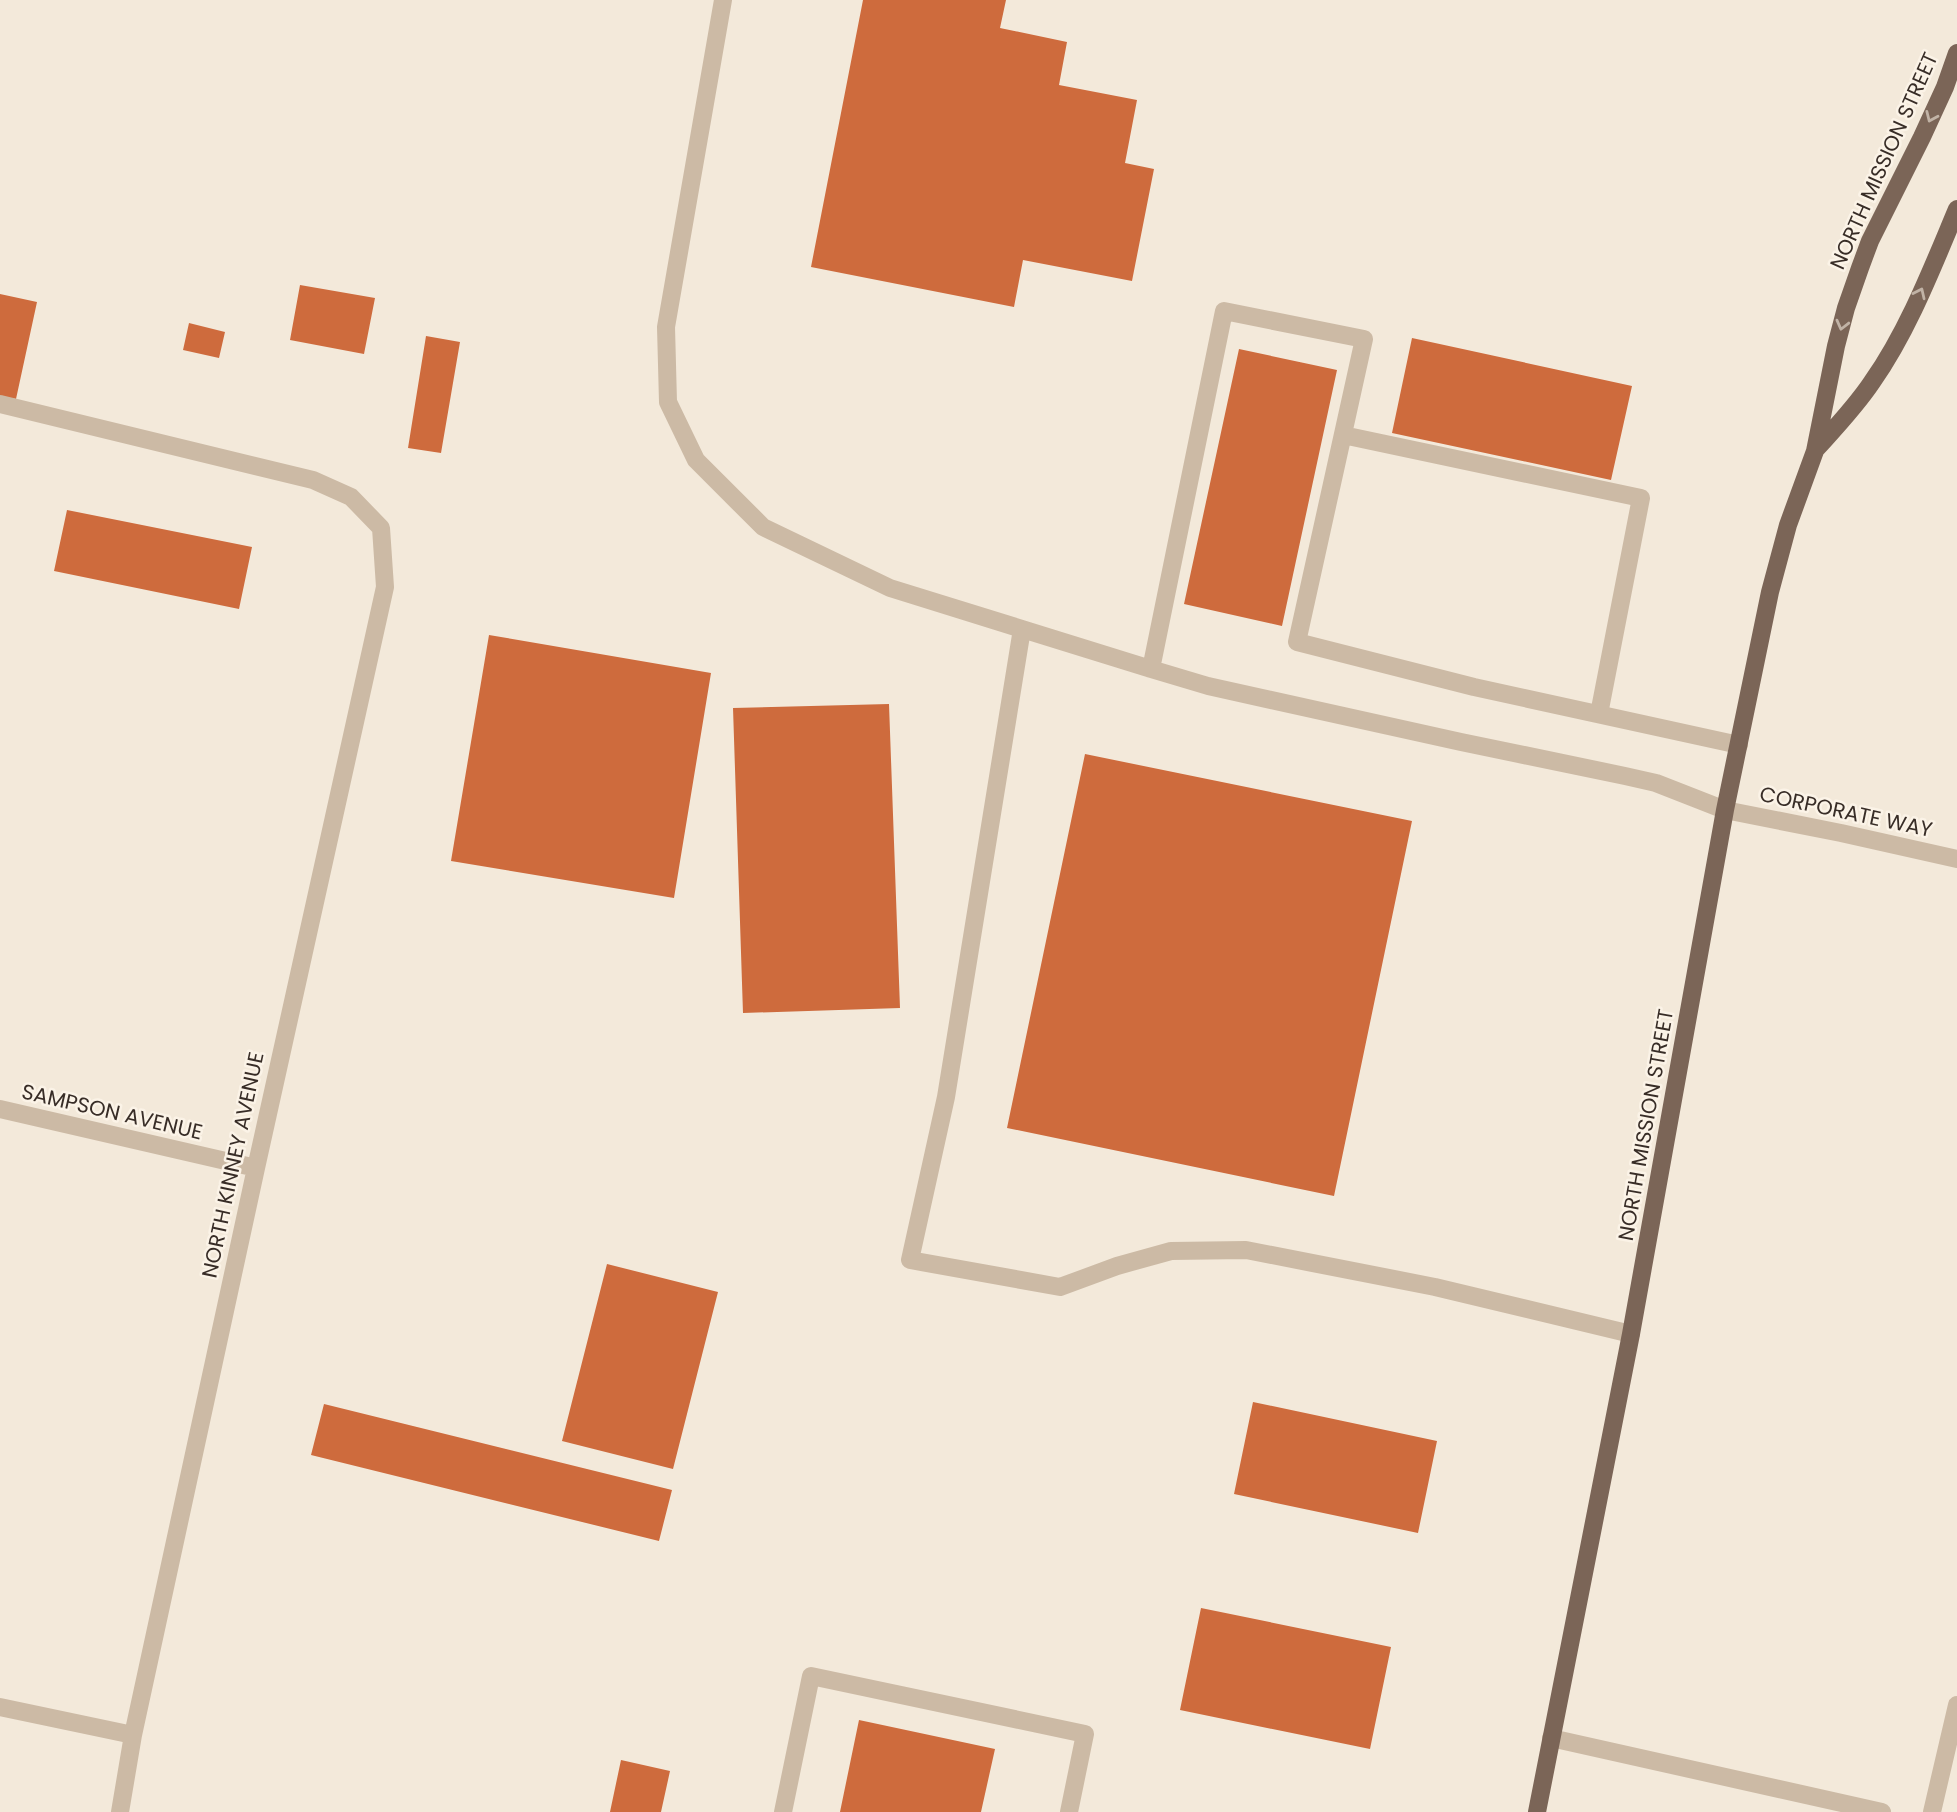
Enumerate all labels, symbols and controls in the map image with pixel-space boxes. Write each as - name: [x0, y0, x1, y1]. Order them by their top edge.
- street label: NORTH MISSION STREET: [1823, 48, 1945, 274]
- one-way arrow: [1926, 109, 1940, 122]
- one-way arrow: [1912, 288, 1926, 300]
- one-way arrow: [1836, 319, 1850, 331]
- street label: CORPORATE WAY: [1757, 779, 1935, 844]
- street label: NORTH MISSION STREET: [1611, 1007, 1680, 1243]
- street label: NORTH KINNEY AVENUE: [194, 1049, 271, 1281]
- street label: SAMPSON AVENUE: [19, 1077, 205, 1146]

